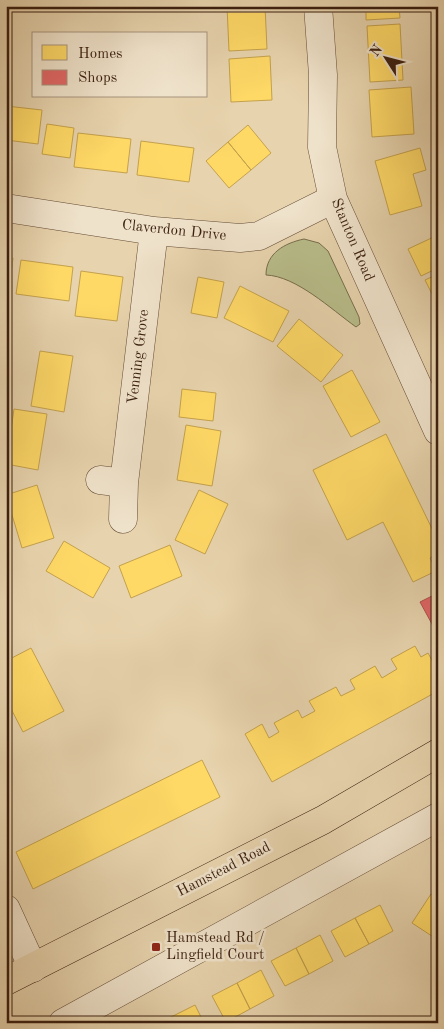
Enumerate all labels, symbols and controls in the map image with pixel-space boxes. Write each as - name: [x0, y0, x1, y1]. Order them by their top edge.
- legend: [32, 32, 208, 98]
- north arrow: [362, 32, 412, 82]
- text: N: [367, 42, 385, 59]
- text: Homes: [78, 47, 123, 62]
- text: Shops: [78, 71, 117, 86]
- street label: Stanton Road: [328, 196, 376, 284]
- street label: Claverdon Drive: [121, 218, 227, 244]
- street label: Venning Grove: [126, 309, 152, 405]
- street label: Hamstead Road: [175, 840, 273, 900]
- place label: Hamstead Rd / Lingfield Court: [166, 931, 265, 963]
- marker: Hamstead Rd / Lingfield Court: [150, 941, 162, 953]

